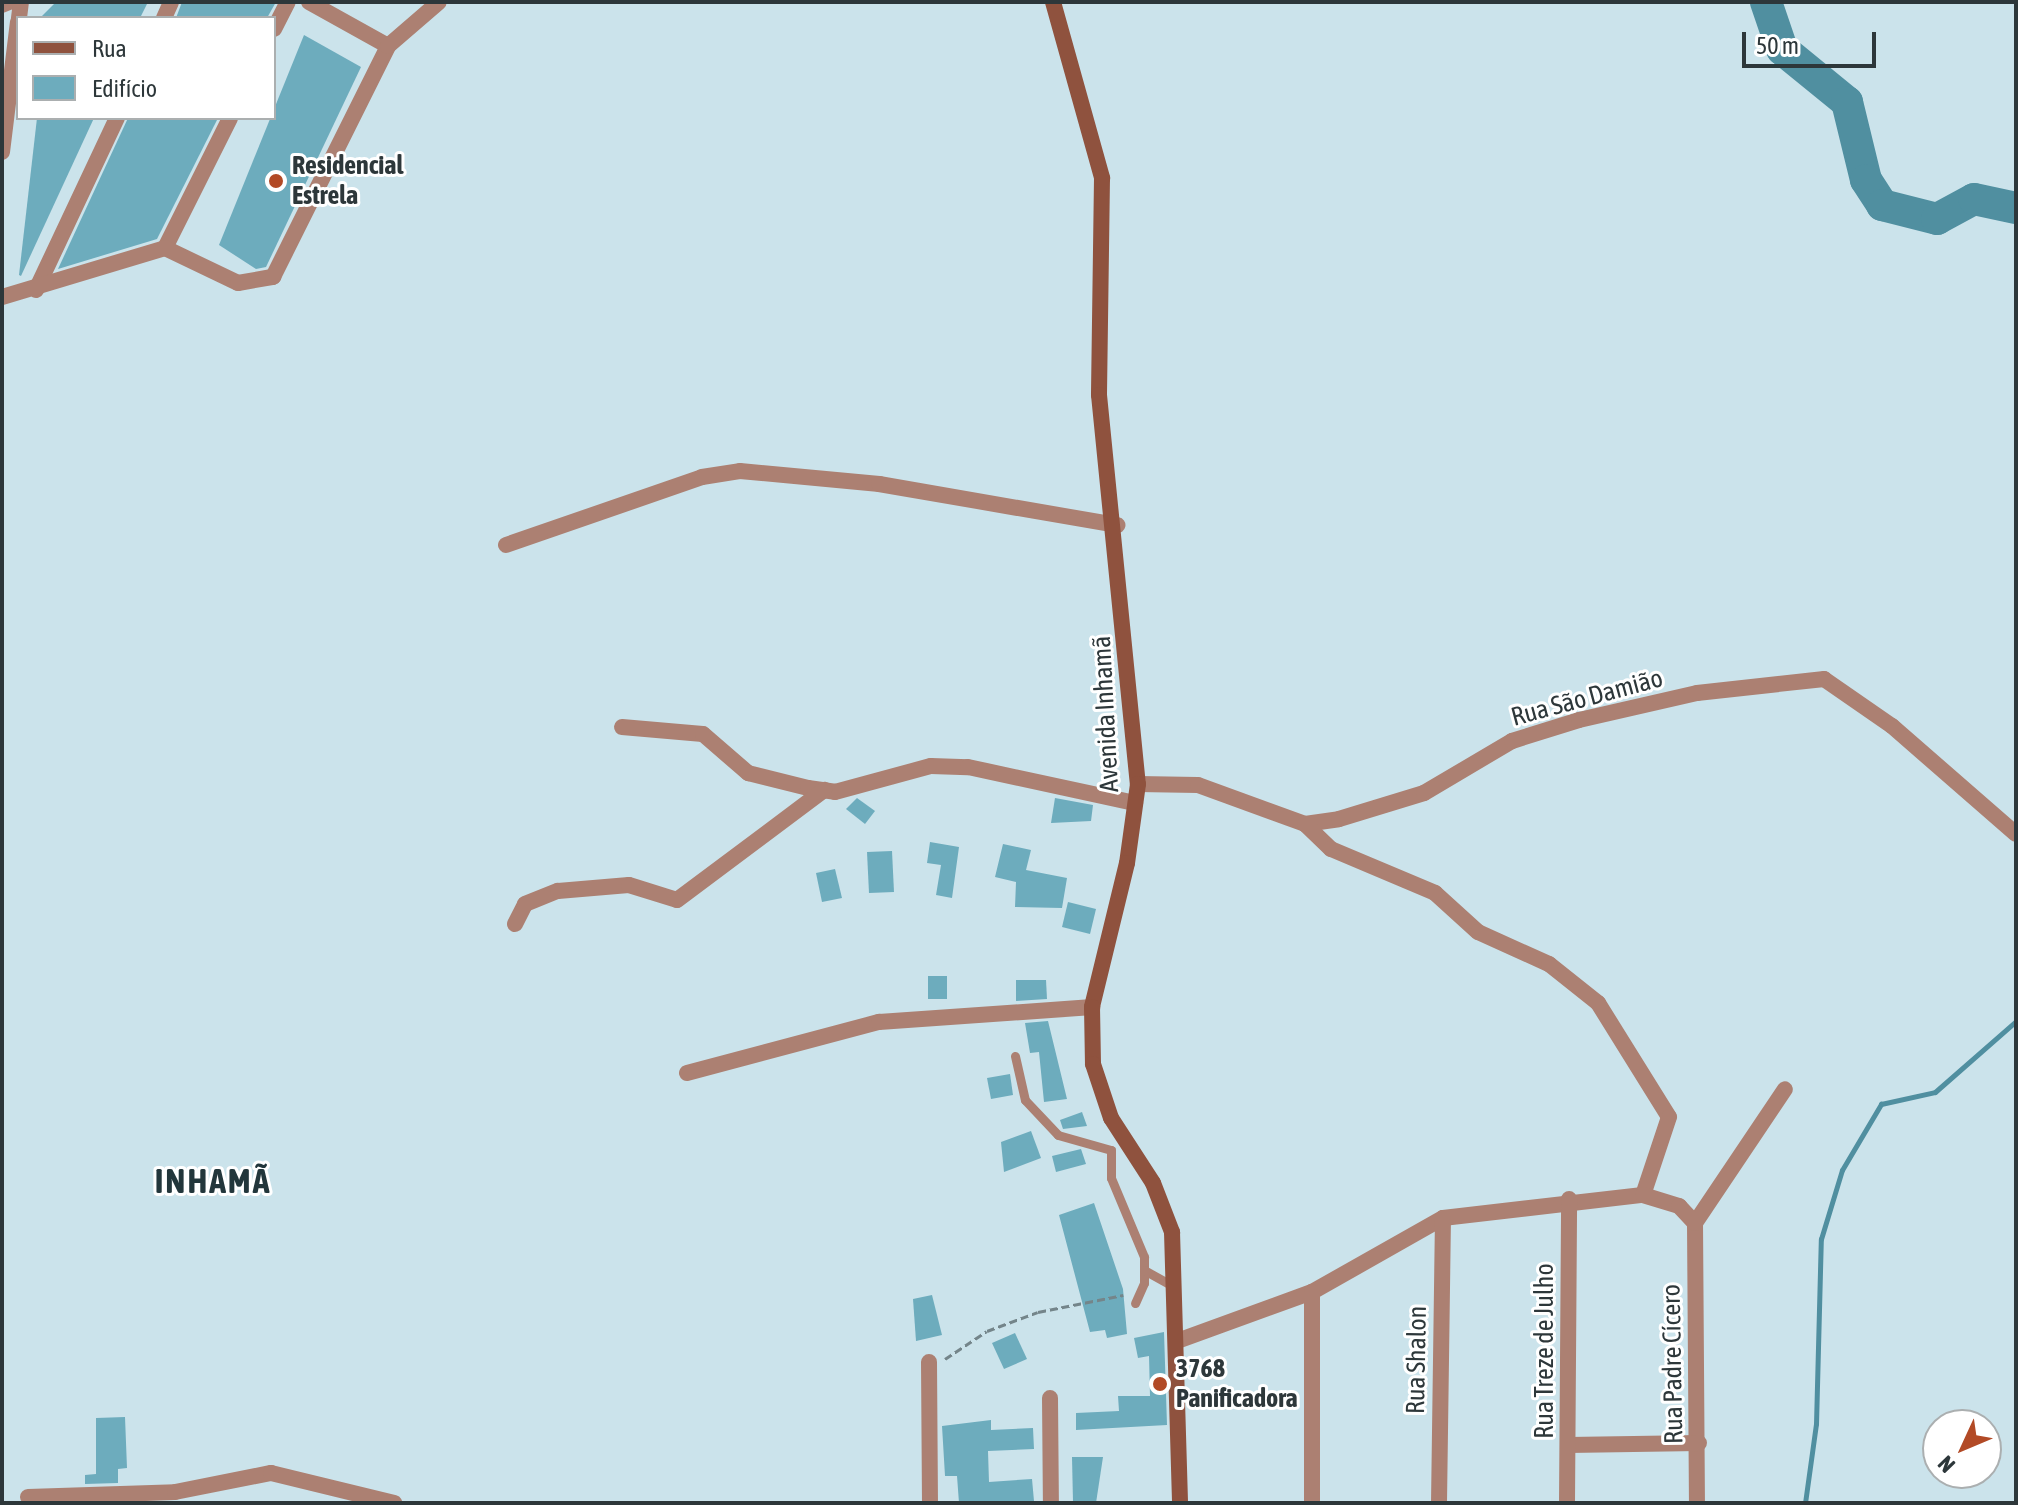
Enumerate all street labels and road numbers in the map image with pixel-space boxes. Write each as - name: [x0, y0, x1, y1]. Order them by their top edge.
- street label: Avenida Inhamã: [1086, 635, 1126, 793]
- street label: Rua São Damião: [1508, 663, 1666, 733]
- street label: Rua Treze de Julho: [1529, 1263, 1561, 1439]
- street label: Rua Padre Cícero: [1656, 1284, 1690, 1444]
- street label: Rua Shalon: [1400, 1306, 1434, 1414]

